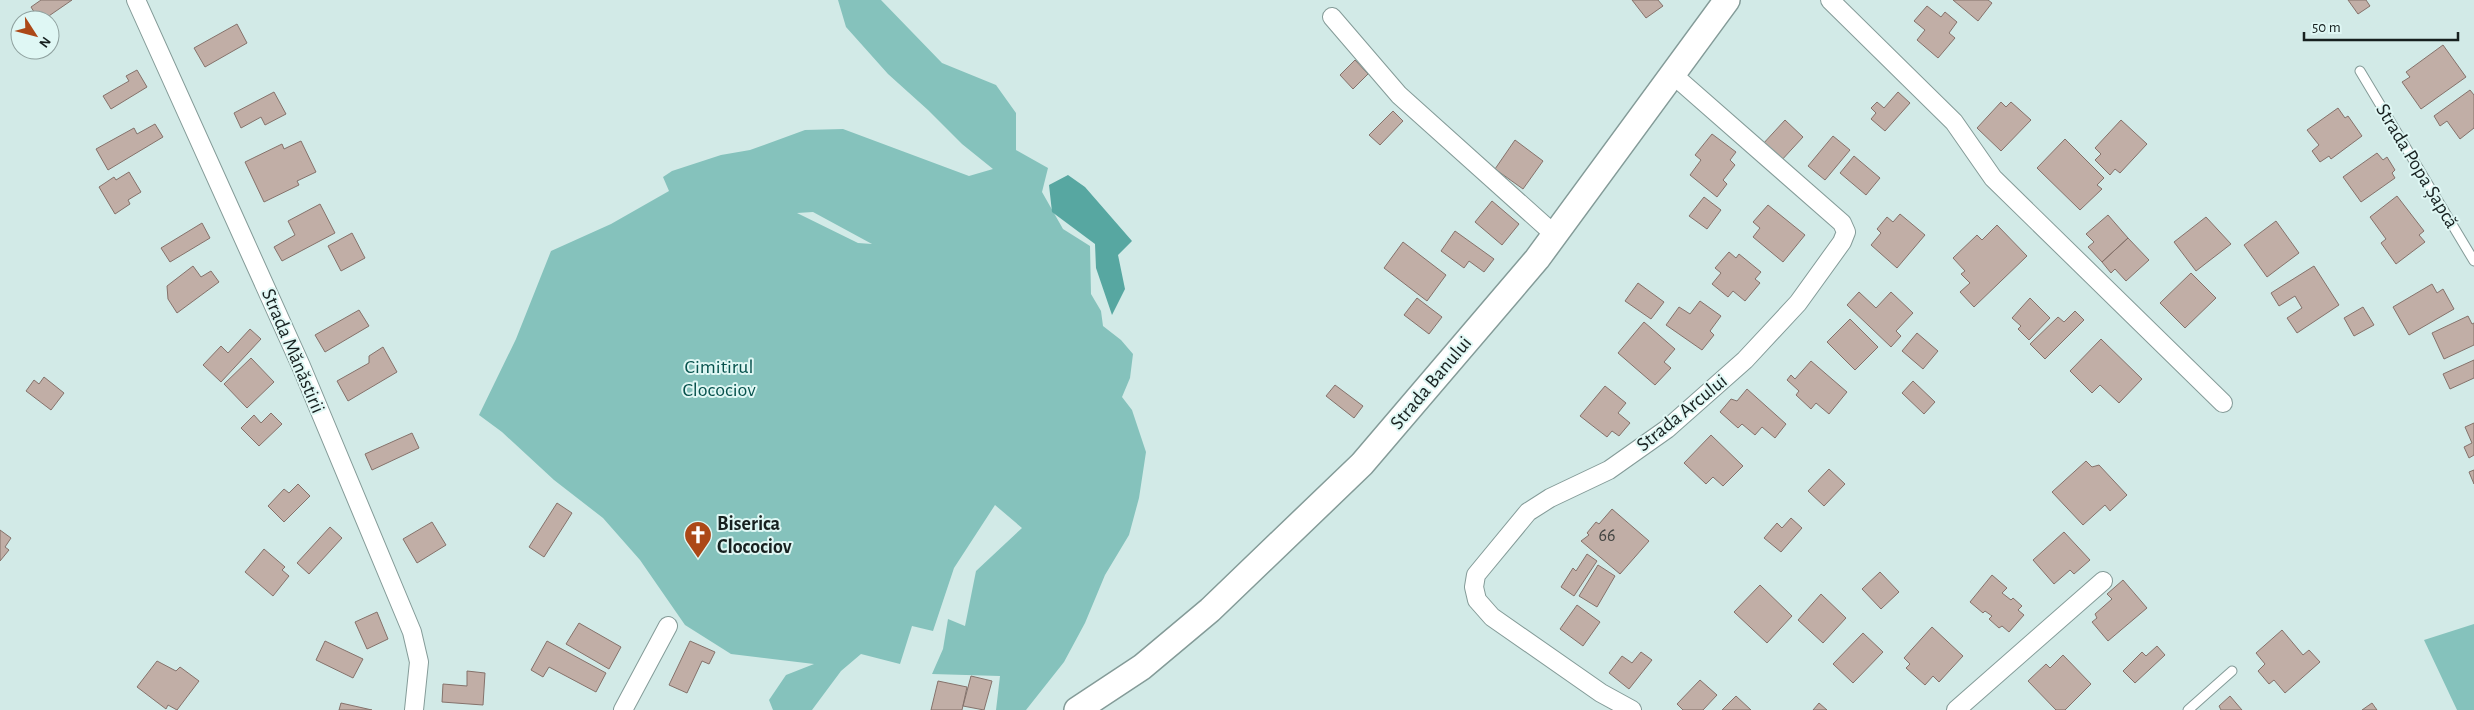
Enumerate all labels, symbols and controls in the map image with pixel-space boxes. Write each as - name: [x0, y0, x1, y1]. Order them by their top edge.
- north arrow: [10, 10, 60, 60]
- scale bar: [2304, 10, 2458, 42]
- text: 50 m: [2312, 20, 2341, 35]
- text: N: [36, 34, 53, 50]
- street label: Strada Popa Șapcă: [2371, 100, 2462, 232]
- street label: Strada Mănăstirii: [258, 286, 328, 416]
- street label: Strada Banului: [1387, 333, 1475, 433]
- park label: Cimitirul Clocociov: [682, 357, 756, 400]
- street label: Strada Arcului: [1633, 371, 1731, 455]
- place label: Biserica Clocociov: [717, 514, 792, 557]
- church icon: Biserica Clocociov: [683, 520, 713, 559]
- house number: 66: [1599, 527, 1615, 545]

